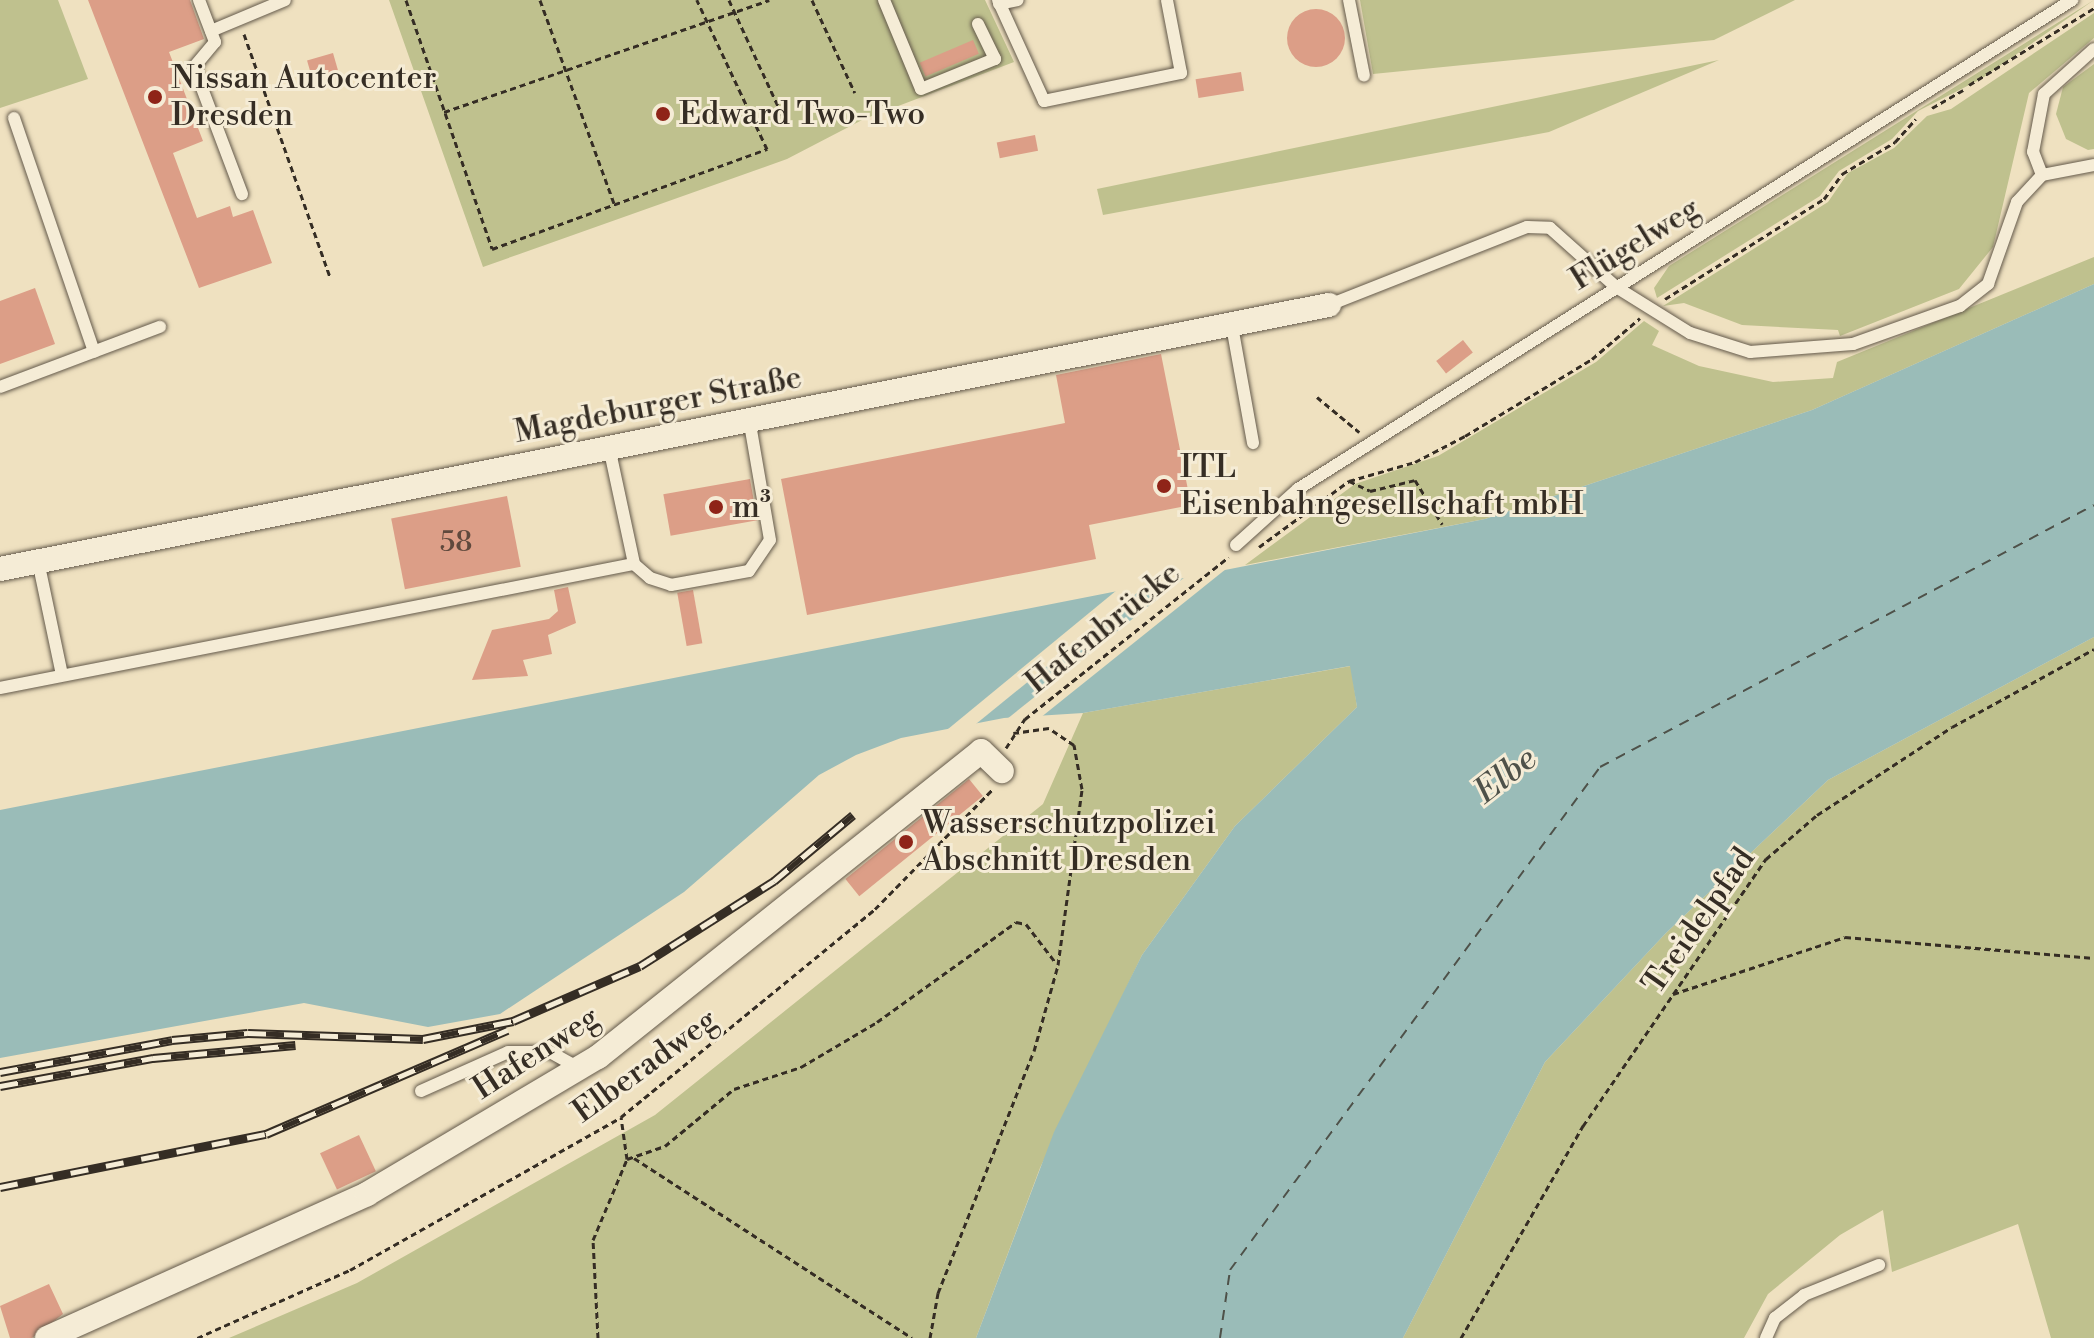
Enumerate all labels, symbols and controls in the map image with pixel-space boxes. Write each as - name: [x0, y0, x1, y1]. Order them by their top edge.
- place label: Nissan Autocenter Dresden: [171, 60, 437, 135]
- marker: Nissan Autocenter Dresden: [146, 88, 164, 106]
- place label: Edward Two-Two: [679, 95, 925, 133]
- marker: Edward Two-Two: [654, 105, 672, 123]
- street label: Flügelweg: [1563, 189, 1707, 299]
- street label: Magdeburger Straße: [511, 358, 805, 452]
- place label: ITL Eisenbahngesellschaft mbH: [1180, 449, 1584, 524]
- marker: ITL Eisenbahngesellschaft mbH: [1155, 477, 1173, 495]
- place label: m³: [732, 488, 771, 526]
- marker: m³: [707, 498, 725, 516]
- house number: 58: [440, 526, 472, 560]
- street label: Hafenbrücke: [1018, 554, 1188, 702]
- water label: Elbe: [1467, 739, 1545, 813]
- place label: Wasserschutzpolizei Abschnitt Dresden: [922, 805, 1216, 880]
- marker: Wasserschutzpolizei Abschnitt Dresden: [897, 833, 915, 851]
- street label: Treidelpfad: [1635, 841, 1763, 1001]
- street label: Hafenweg: [466, 998, 606, 1108]
- street label: Elberadweg: [565, 1001, 725, 1131]

